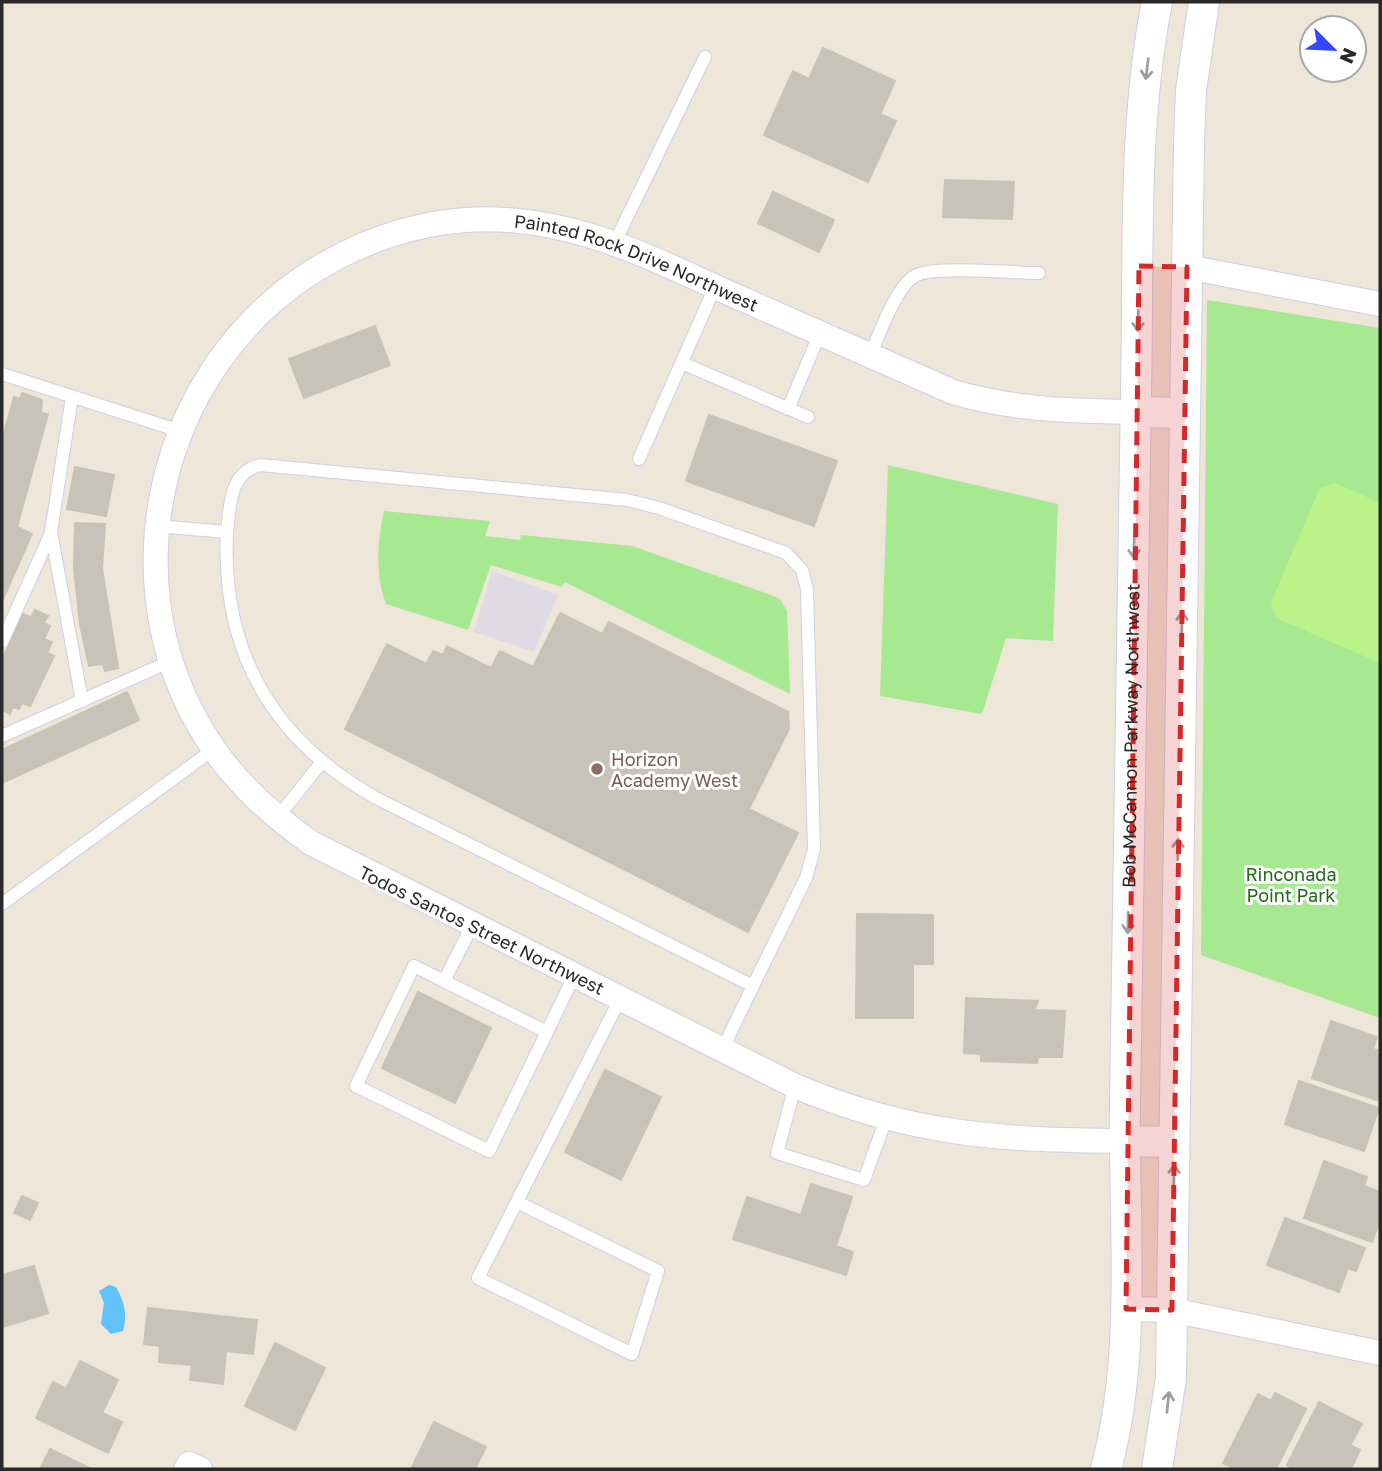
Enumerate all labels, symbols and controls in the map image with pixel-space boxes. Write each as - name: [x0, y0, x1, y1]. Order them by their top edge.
- north arrow: [1298, 14, 1368, 84]
- text: N: [1336, 45, 1362, 67]
- one-way arrow: [1141, 57, 1154, 80]
- street label: Painted Rock Drive Northwest: [513, 210, 762, 316]
- one-way arrow: [1131, 309, 1144, 332]
- one-way arrow: [1127, 537, 1141, 560]
- street label: Bob McCannon Parkway Northwest: [1117, 584, 1144, 888]
- one-way arrow: [1175, 611, 1189, 634]
- place label: Horizon Academy West: [611, 748, 738, 791]
- marker: Horizon Academy West: [589, 761, 605, 777]
- one-way arrow: [1172, 838, 1185, 861]
- street label: Todos Santos Street Northwest: [356, 861, 608, 999]
- park label: Rinconada Point Park: [1245, 863, 1337, 906]
- one-way arrow: [1121, 911, 1135, 934]
- one-way arrow: [1167, 1163, 1181, 1186]
- one-way arrow: [1162, 1391, 1175, 1414]

